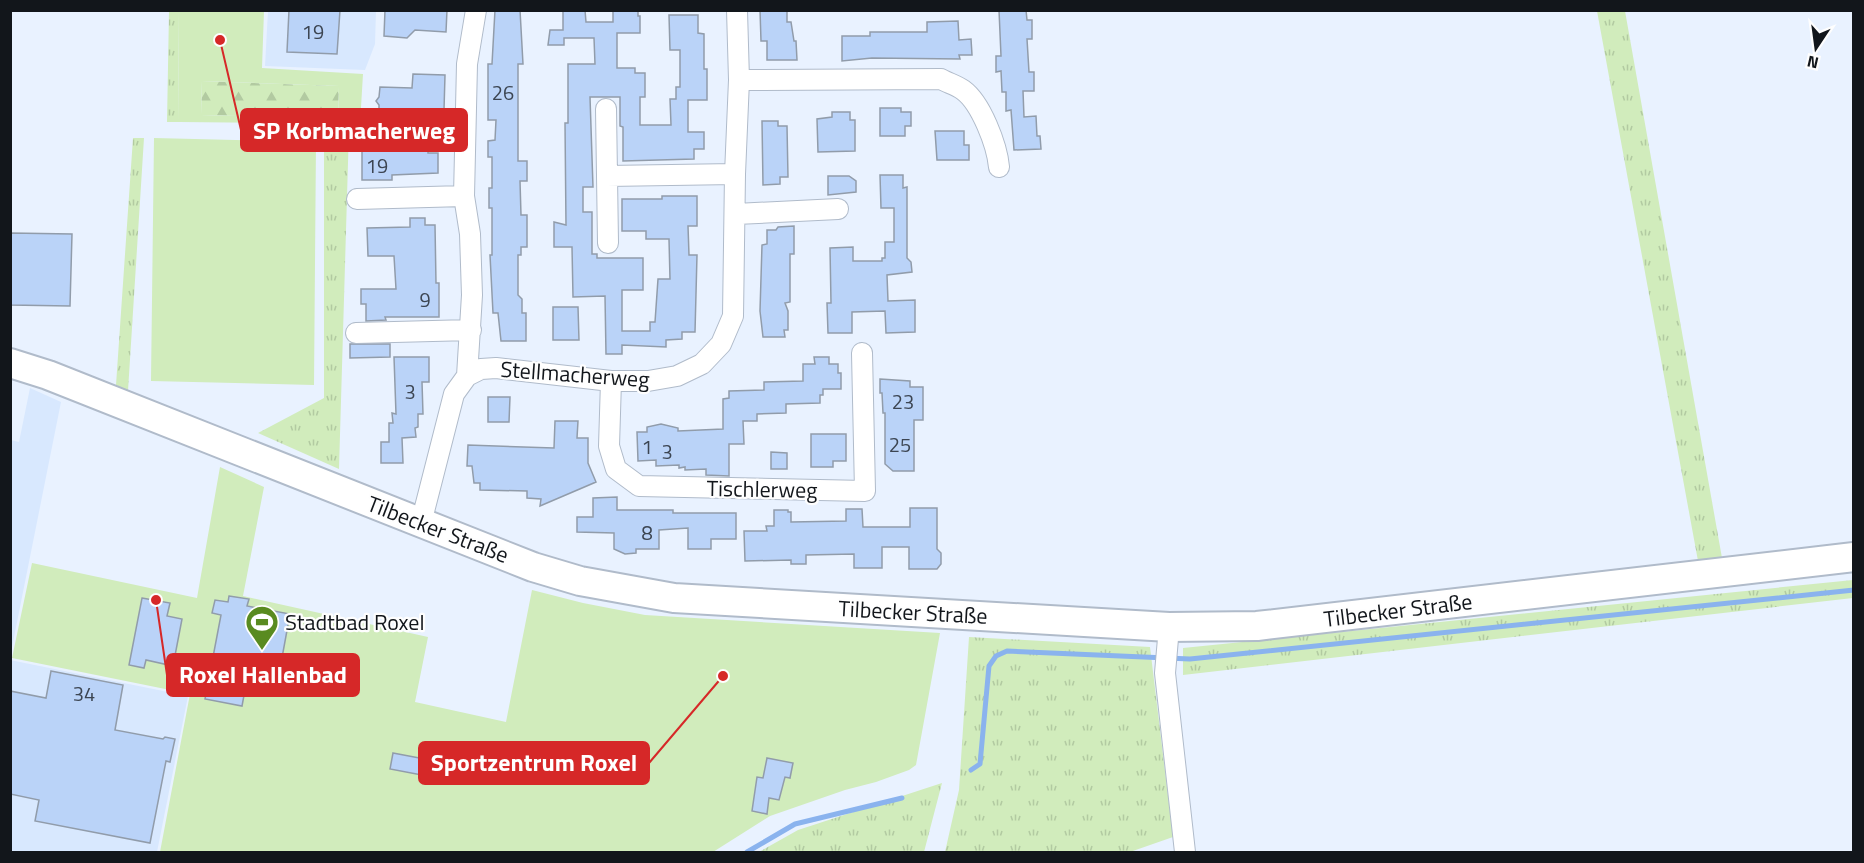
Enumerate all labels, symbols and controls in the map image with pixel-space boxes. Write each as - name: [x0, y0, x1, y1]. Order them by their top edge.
- house number: 19: [302, 16, 324, 47]
- north arrow: [1786, 18, 1846, 78]
- text: N: [1805, 50, 1821, 76]
- house number: 26: [492, 77, 514, 108]
- callout: SP Korbmacherweg: [241, 109, 467, 151]
- text: SP Korbmacherweg: [253, 112, 455, 148]
- house number: 19: [366, 150, 388, 181]
- house number: 9: [419, 284, 431, 315]
- street label: Stellmacherweg: [499, 352, 651, 396]
- house number: 3: [404, 376, 416, 407]
- house number: 23: [892, 386, 914, 417]
- house number: 25: [889, 429, 911, 460]
- house number: 1: [641, 431, 653, 462]
- house number: 3: [661, 436, 673, 467]
- street label: Tischlerweg: [706, 471, 818, 507]
- street label: Tilbecker Straße: [362, 486, 514, 572]
- house number: 8: [641, 517, 653, 548]
- street label: Tilbecker Straße: [1322, 584, 1474, 636]
- street label: Tilbecker Straße: [838, 591, 988, 633]
- sports icon: Stadtbad Roxel: [244, 604, 280, 651]
- place label: Stadtbad Roxel: [285, 605, 424, 639]
- callout: Roxel Hallenbad: [167, 654, 359, 696]
- text: Roxel Hallenbad: [179, 656, 347, 692]
- house number: 34: [73, 678, 95, 709]
- callout: Sportzentrum Roxel: [419, 742, 649, 784]
- text: Sportzentrum Roxel: [431, 744, 637, 780]

